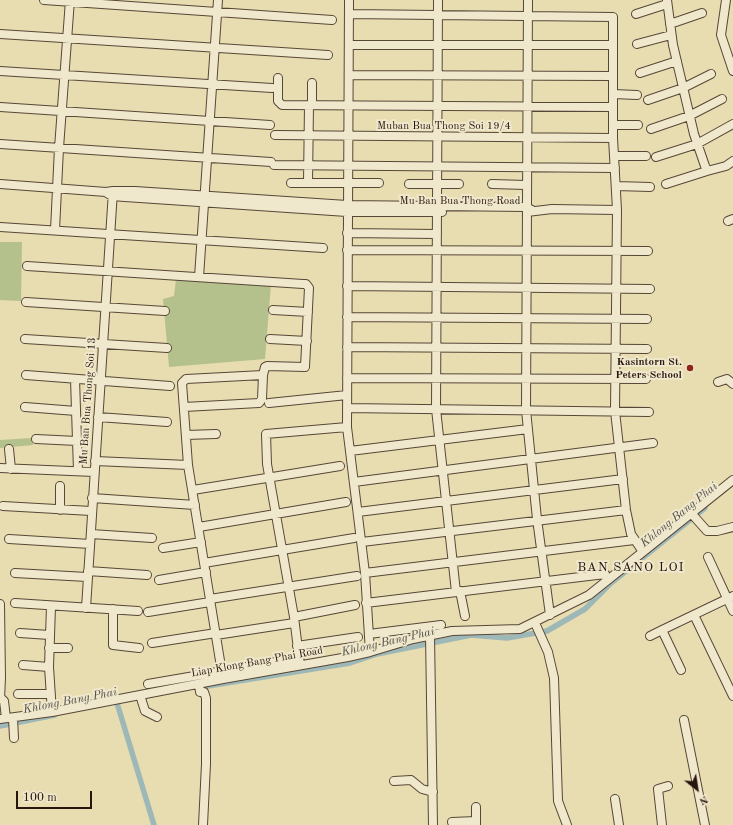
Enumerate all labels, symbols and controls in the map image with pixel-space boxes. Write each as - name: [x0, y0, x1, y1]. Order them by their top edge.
- street label: Muban Bua Thong Soi 19/4: [377, 119, 511, 133]
- street label: Mu Ban Bua Thong Road: [400, 194, 520, 208]
- street label: Mu Ban Bua Thong Soi 13: [77, 337, 99, 465]
- place label: Kasintorn St. Peters School: [615, 355, 682, 381]
- marker: Kasintorn St. Peters School: [685, 363, 695, 373]
- water label: Khlong Bang Phai: [637, 479, 721, 551]
- district label: BAN SANO LOI: [577, 560, 685, 576]
- water label: Khlong Bang Phai: [340, 624, 436, 660]
- street label: Liap Klong Bang Phai Road: [190, 644, 324, 680]
- water label: Khlong Bang Phai: [22, 685, 118, 717]
- north arrow: [677, 769, 717, 809]
- scale bar: [18, 783, 94, 809]
- text: 100 m: [23, 792, 57, 804]
- text: N: [697, 793, 710, 807]

